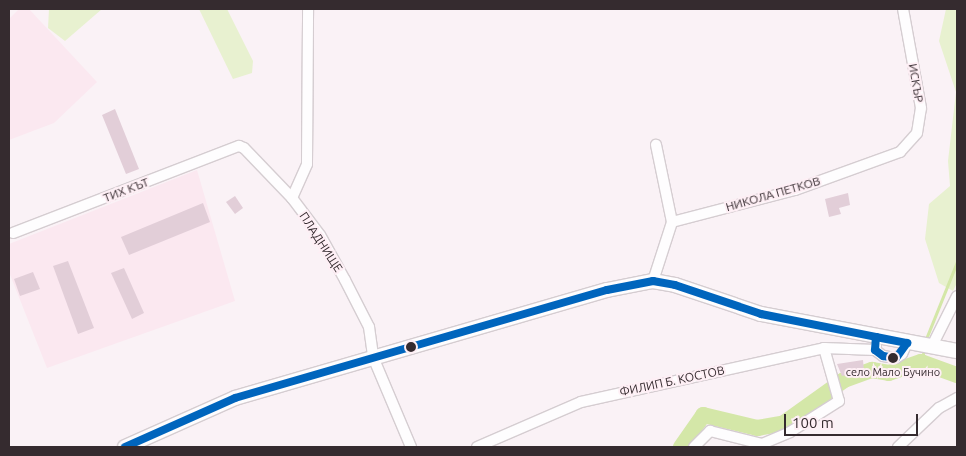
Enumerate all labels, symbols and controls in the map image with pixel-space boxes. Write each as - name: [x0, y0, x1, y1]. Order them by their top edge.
- street label: ИСКЪР: [906, 62, 926, 104]
- street label: НИКОЛА ПЕТКОВ: [724, 174, 822, 214]
- street label: ТИХ КЪТ: [101, 175, 151, 205]
- street label: ПЛАДНИЩЕ: [296, 209, 346, 275]
- unlabelled marker: [406, 342, 416, 352]
- marker: село Мало Бучино: [888, 353, 898, 363]
- street label: ФИЛИП Б. КОСТОВ: [618, 363, 726, 399]
- place label: село Мало Бучино: [846, 365, 940, 379]
- scale bar: [786, 404, 920, 436]
- text: 100 m: [792, 414, 834, 431]

